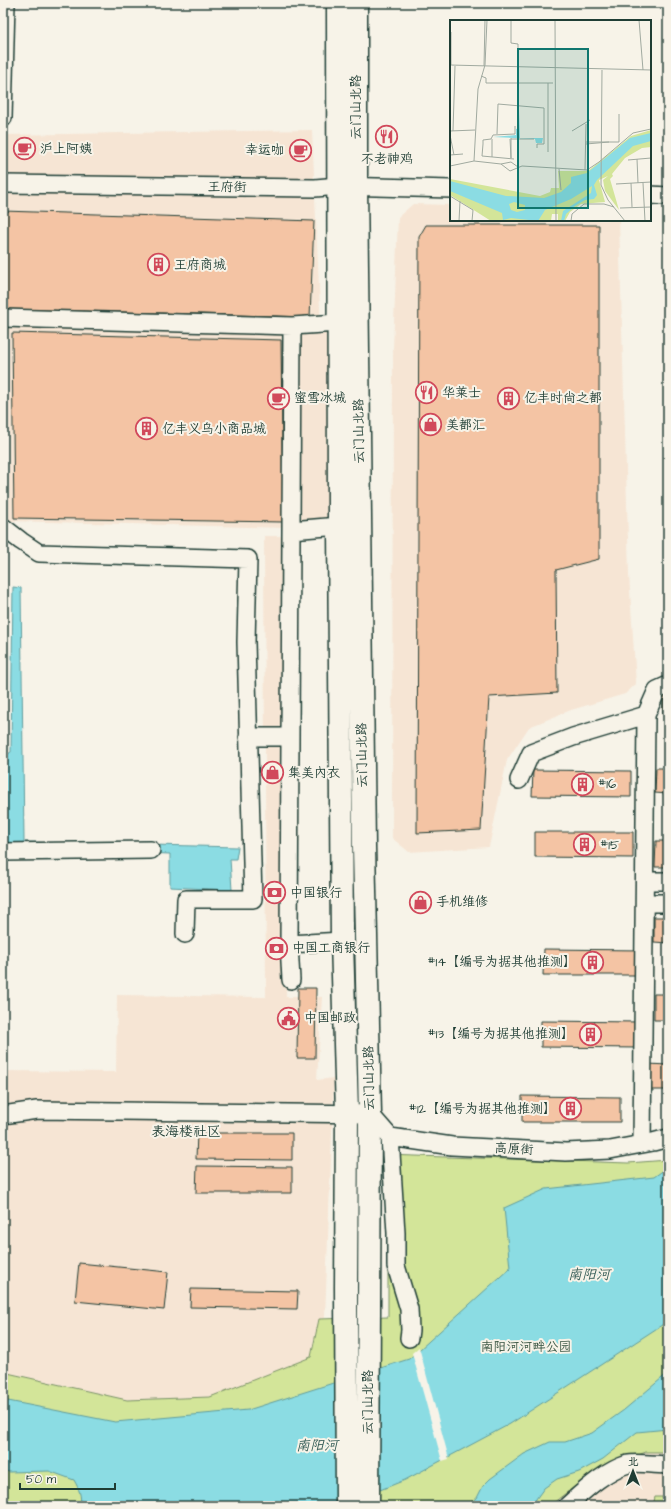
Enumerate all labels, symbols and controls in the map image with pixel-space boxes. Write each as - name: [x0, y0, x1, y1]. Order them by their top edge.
- inset map: [450, 20, 651, 221]
- street label: 云门山北路: [347, 74, 365, 140]
- restaurant icon: 不老神鸡: [374, 124, 400, 150]
- cafe icon: 沪上阿姨: [11, 136, 37, 162]
- cafe icon: 幸运咖: [287, 137, 313, 163]
- place label: 沪上阿姨: [40, 140, 92, 158]
- place label: 幸运咖: [245, 141, 284, 159]
- place label: 不老神鸡: [361, 150, 413, 168]
- street label: 王府街: [207, 178, 247, 196]
- building icon: 王府商城: [145, 252, 171, 278]
- place label: 王府商城: [174, 256, 226, 274]
- restaurant icon: 华莱士: [414, 380, 440, 406]
- place label: 华莱士: [442, 384, 481, 402]
- cafe icon: 蜜雪冰城: [265, 385, 291, 411]
- building icon: 亿丰时尚之都: [496, 385, 522, 411]
- place label: 蜜雪冰城: [294, 389, 346, 407]
- place label: 亿丰时尚之都: [524, 389, 602, 407]
- street label: 云门山北路: [349, 398, 369, 464]
- shop icon: 美都汇: [417, 412, 443, 438]
- building icon: 亿丰义乌小商品城: [134, 416, 160, 442]
- place label: 美都汇: [446, 416, 485, 434]
- place label: 亿丰义乌小商品城: [162, 420, 266, 438]
- street label: 云门山北路: [352, 722, 372, 788]
- shop icon: 集美内衣: [260, 760, 286, 786]
- place label: 集美内衣: [288, 764, 340, 782]
- building icon: #16: [569, 771, 595, 797]
- place label: #16: [598, 775, 616, 793]
- building icon: #15: [571, 832, 597, 858]
- place label: #15: [600, 836, 619, 854]
- bank icon: 中国银行: [262, 880, 288, 906]
- place label: 中国银行: [290, 884, 342, 902]
- shop icon: 手机维修: [407, 889, 433, 915]
- place label: 手机维修: [436, 893, 488, 911]
- bank icon: 中国工商银行: [263, 935, 289, 961]
- place label: 中国工商银行: [292, 939, 370, 957]
- building icon: #14【编号为据其他推测】: [579, 949, 605, 975]
- place label: #14【编号为据其他推测】: [427, 953, 576, 971]
- public building icon: 中国邮政: [276, 1005, 302, 1031]
- place label: 中国邮政: [304, 1009, 356, 1027]
- building icon: #13【编号为据其他推测】: [577, 1021, 603, 1047]
- place label: #13【编号为据其他推测】: [427, 1025, 574, 1043]
- street label: 云门山北路: [359, 1045, 379, 1111]
- building icon: #12【编号为据其他推测】: [558, 1096, 584, 1122]
- place label: #12【编号为据其他推测】: [409, 1100, 556, 1118]
- district label: 表海楼社区: [151, 1122, 221, 1142]
- street label: 高原街: [494, 1139, 534, 1159]
- water label: 南阳河: [568, 1265, 612, 1285]
- park label: 南阳河河畔公园: [480, 1338, 572, 1356]
- street label: 云门山北路: [359, 1369, 377, 1435]
- water label: 南阳河: [296, 1436, 340, 1456]
- north arrow: [613, 1451, 653, 1491]
- text: 北: [628, 1454, 639, 1469]
- scale bar: [20, 1465, 115, 1491]
- text: 50 m: [26, 1471, 57, 1488]

